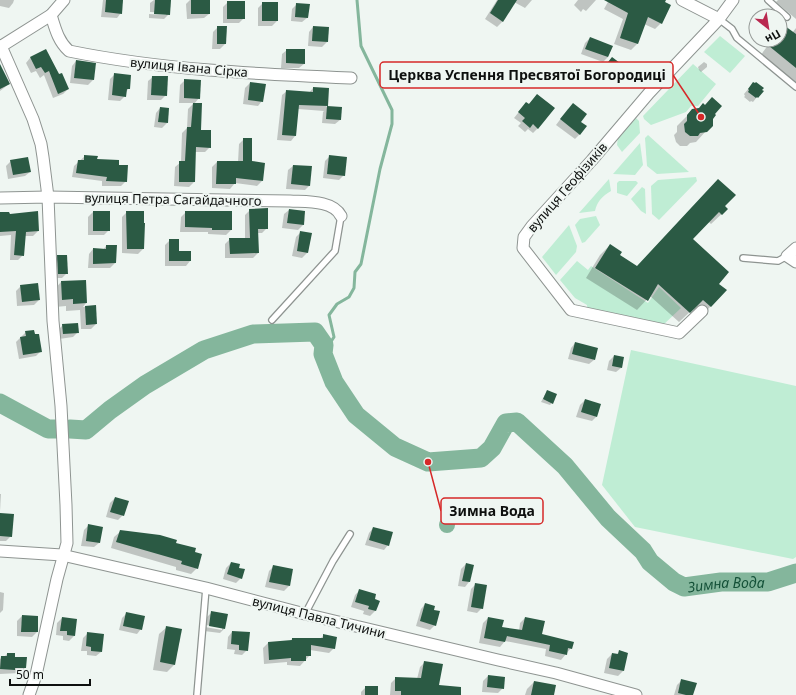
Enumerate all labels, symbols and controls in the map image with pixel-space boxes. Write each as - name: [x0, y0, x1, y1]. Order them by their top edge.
- north arrow: [748, 8, 788, 48]
- text: Пн: [763, 27, 784, 47]
- street label: вулиця Івана Сірка: [129, 53, 249, 81]
- callout: Церква Успення Пресвятої Богородиці: [380, 62, 673, 88]
- text: Церква Успення Пресвятої Богородиці: [388, 65, 666, 84]
- street label: вулиця Геофізиків: [523, 138, 611, 236]
- street label: вулиця Петра Сагайдачного: [84, 188, 262, 210]
- callout: Зимна Вода: [441, 498, 543, 524]
- text: Зимна Вода: [449, 501, 535, 520]
- water label: Зимна Вода: [685, 573, 765, 596]
- street label: вулиця Павла Тичини: [250, 592, 388, 642]
- scale bar: [10, 661, 90, 687]
- text: 50 m: [16, 666, 44, 683]

